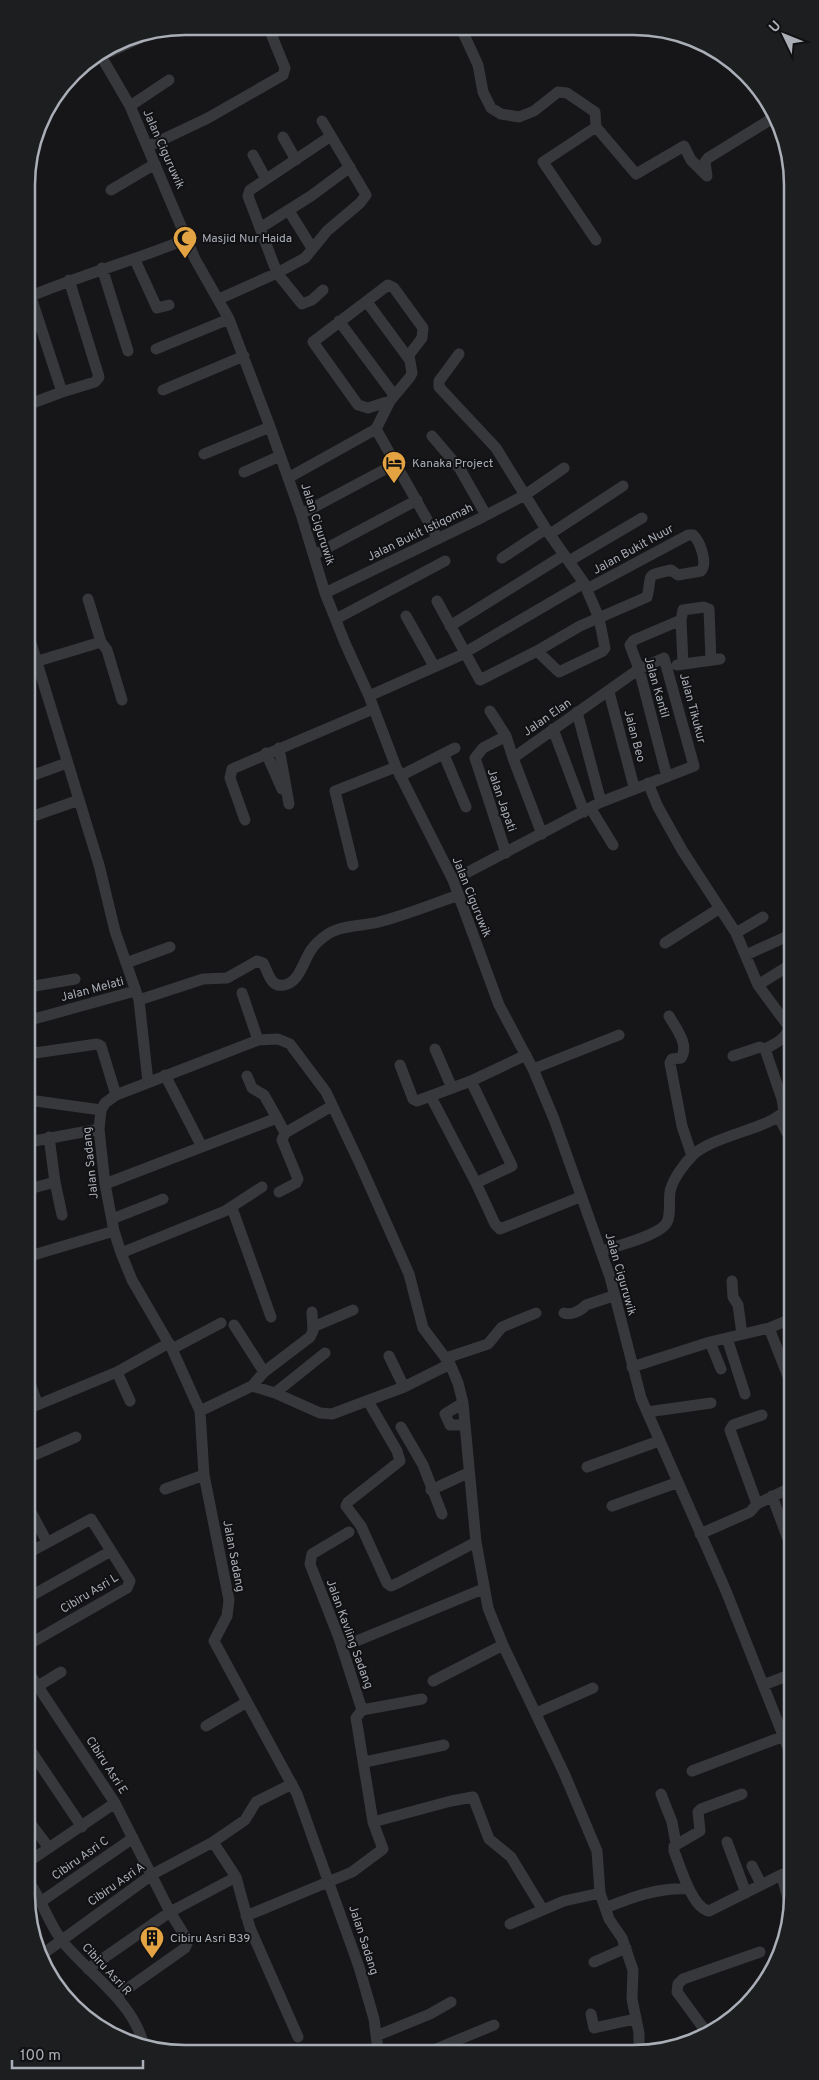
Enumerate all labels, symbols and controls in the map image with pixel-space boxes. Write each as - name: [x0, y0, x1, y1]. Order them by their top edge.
- north arrow: [759, 10, 809, 60]
- text: U: [766, 18, 785, 37]
- street label: Jalan Ciguruwik: [138, 107, 188, 192]
- mosque icon: Masjid Nur Haida: [172, 225, 198, 259]
- place label: Masjid Nur Haida: [202, 231, 292, 247]
- hotel icon: Kanaka Project: [381, 450, 407, 484]
- place label: Kanaka Project: [412, 456, 493, 472]
- street label: Jalan Ciguruwik: [296, 481, 338, 568]
- street label: Jalan Bukit Istiqomah: [365, 500, 476, 566]
- street label: Jalan Bukit Nuur: [590, 521, 677, 579]
- street label: Jalan Kantil: [640, 655, 672, 720]
- street label: Jalan Tikukur: [675, 671, 709, 746]
- street label: Jalan Elan: [520, 695, 575, 740]
- street label: Jalan Beo: [619, 708, 649, 764]
- street label: Jalan Japati: [483, 767, 519, 834]
- street label: Jalan Ciguruwik: [448, 855, 495, 940]
- street label: Jalan Melati: [59, 974, 126, 1006]
- street label: Jalan Sadang: [79, 1126, 103, 1200]
- street label: Jalan Ciguruwik: [601, 1231, 640, 1318]
- street label: Jalan Sadang: [218, 1519, 248, 1593]
- street label: Cibiru Asri L: [57, 1570, 122, 1617]
- street label: Jalan Kavling Sadang: [322, 1577, 376, 1691]
- street label: Cibiru Asri E: [82, 1734, 131, 1797]
- street label: Cibiru Asri C: [49, 1833, 112, 1884]
- street label: Cibiru Asri A: [85, 1859, 148, 1910]
- street label: Jalan Sadang: [344, 1903, 382, 1977]
- building icon: Cibiru Asri B39: [139, 1925, 165, 1959]
- place label: Cibiru Asri B39: [170, 1931, 250, 1947]
- street label: Cibiru Asri R: [78, 1940, 135, 1999]
- scale bar: [12, 2038, 144, 2070]
- text: 100 m: [20, 2047, 61, 2066]

